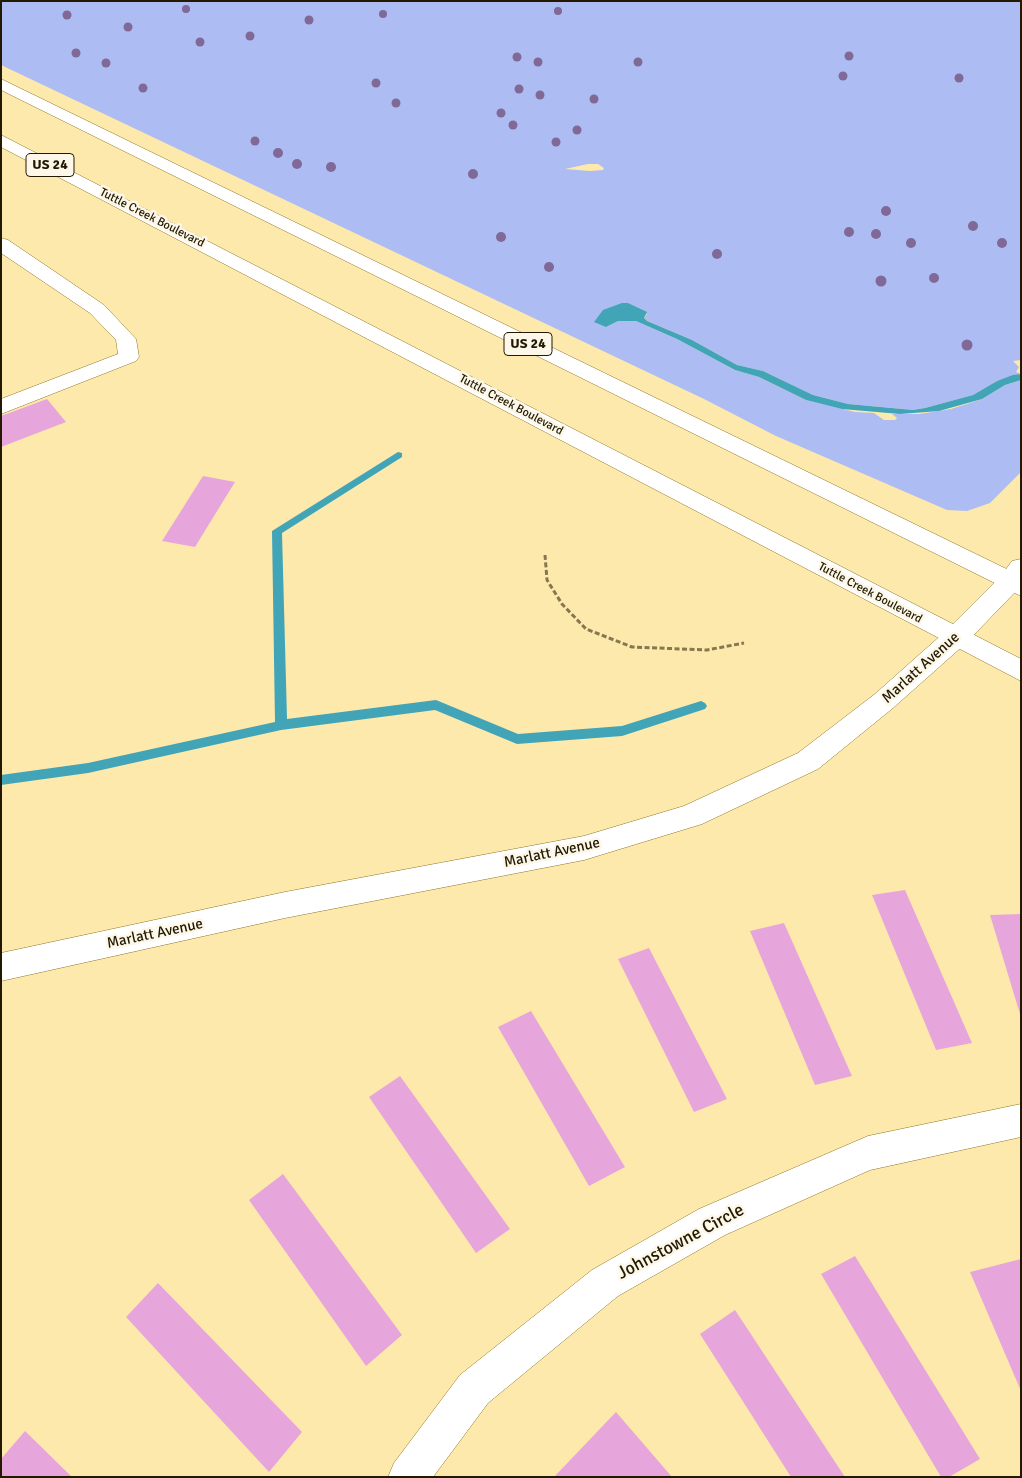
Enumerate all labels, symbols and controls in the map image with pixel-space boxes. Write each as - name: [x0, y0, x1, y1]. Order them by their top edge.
- road number: US 24: [26, 154, 74, 176]
- street label: Tuttle Creek Boulevard: [97, 185, 207, 251]
- road number: US 24: [504, 332, 552, 356]
- street label: Tuttle Creek Boulevard: [457, 372, 565, 438]
- street label: Tuttle Creek Boulevard: [816, 560, 924, 626]
- street label: Marlatt Avenue: [879, 629, 963, 707]
- street label: Marlatt Avenue: [502, 834, 602, 872]
- street label: Marlatt Avenue: [105, 915, 205, 953]
- street label: Johnstowne Circle: [614, 1199, 748, 1285]

